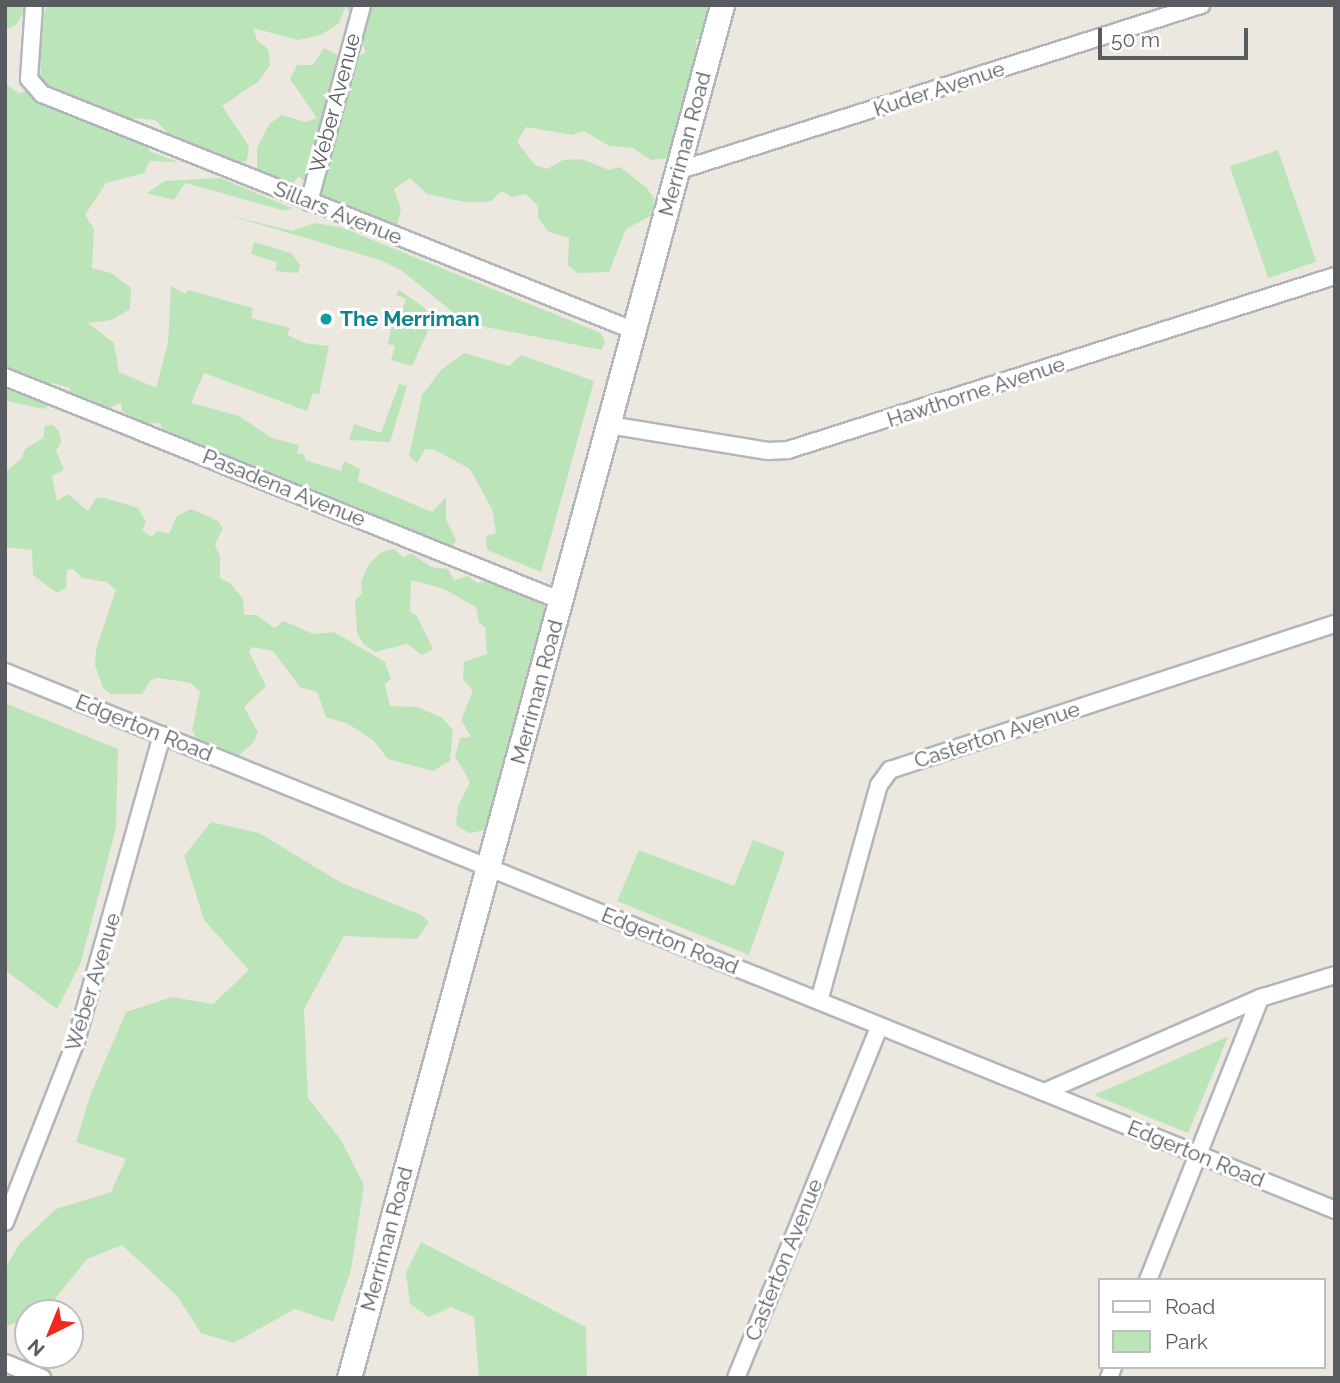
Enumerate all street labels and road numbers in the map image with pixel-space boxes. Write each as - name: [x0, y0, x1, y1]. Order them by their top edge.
- street label: Weber Avenue: [304, 30, 366, 176]
- street label: Kuder Avenue: [870, 56, 1008, 122]
- street label: Merriman Road: [654, 69, 716, 219]
- street label: Sillars Avenue: [270, 176, 406, 250]
- street label: Hawthorne Avenue: [884, 351, 1068, 433]
- street label: Pasadena Avenue: [199, 444, 369, 532]
- street label: Merriman Road: [506, 617, 568, 767]
- street label: Edgerton Road: [72, 689, 216, 767]
- street label: Casterton Avenue: [911, 696, 1083, 774]
- street label: Edgerton Road: [598, 902, 742, 980]
- street label: Weber Avenue: [60, 909, 126, 1055]
- street label: Edgerton Road: [1124, 1115, 1268, 1193]
- street label: Merriman Road: [356, 1164, 418, 1314]
- street label: Casterton Avenue: [740, 1175, 828, 1345]

